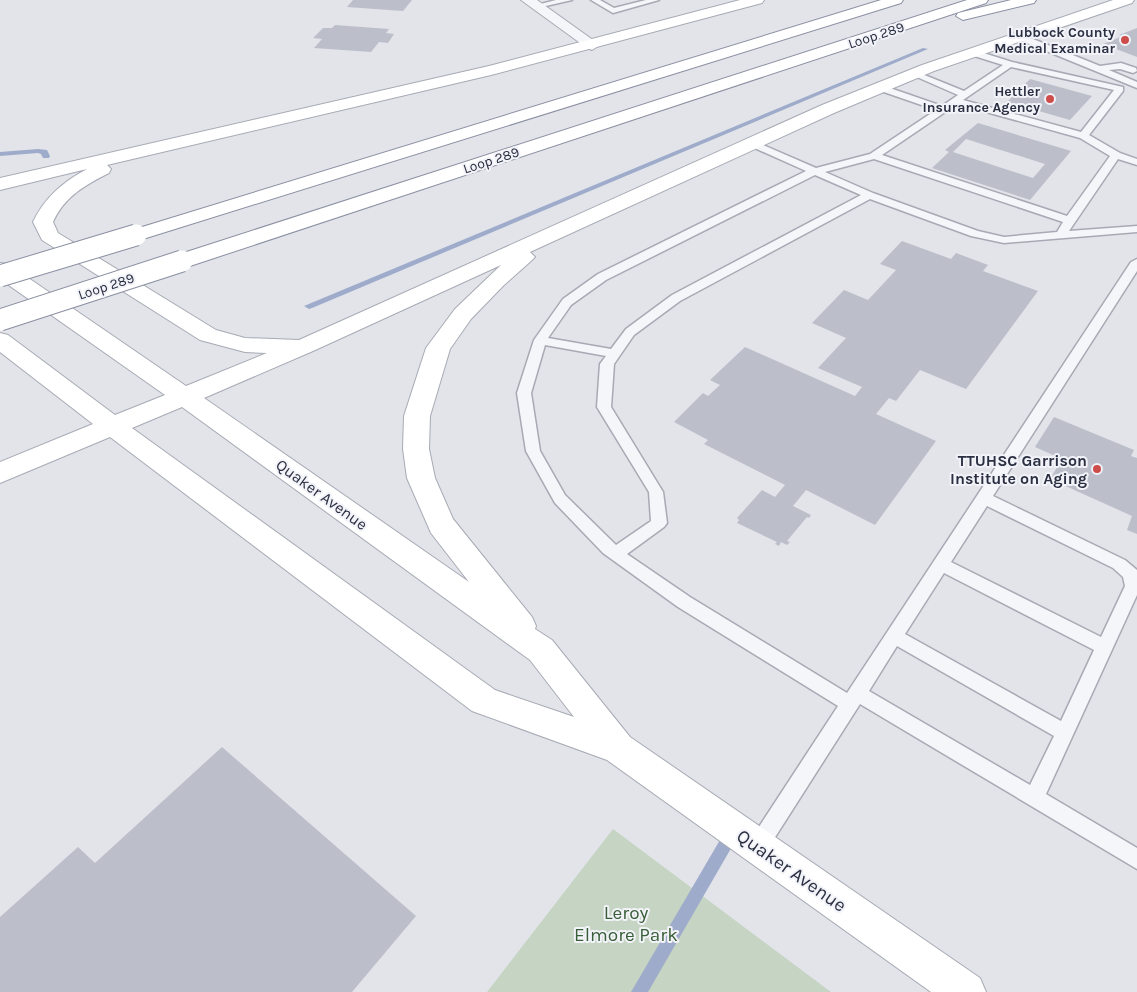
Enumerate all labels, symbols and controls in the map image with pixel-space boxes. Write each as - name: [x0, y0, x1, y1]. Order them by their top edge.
- street label: Loop 289: [846, 18, 906, 53]
- place label: Lubbock County Medical Examinar: [994, 24, 1115, 57]
- marker: Lubbock County Medical Examinar: [1119, 34, 1131, 46]
- place label: Hettler Insurance Agency: [923, 83, 1040, 116]
- marker: Hettler Insurance Agency: [1044, 93, 1056, 105]
- street label: Loop 289: [461, 143, 521, 178]
- street label: Loop 289: [76, 269, 136, 304]
- place label: TTUHSC Garrison Institute on Aging: [950, 451, 1087, 488]
- street label: Quaker Avenue: [272, 455, 371, 534]
- marker: TTUHSC Garrison Institute on Aging: [1091, 463, 1103, 475]
- street label: Quaker Avenue: [732, 825, 850, 917]
- park label: Leroy Elmore Park: [574, 902, 678, 946]

